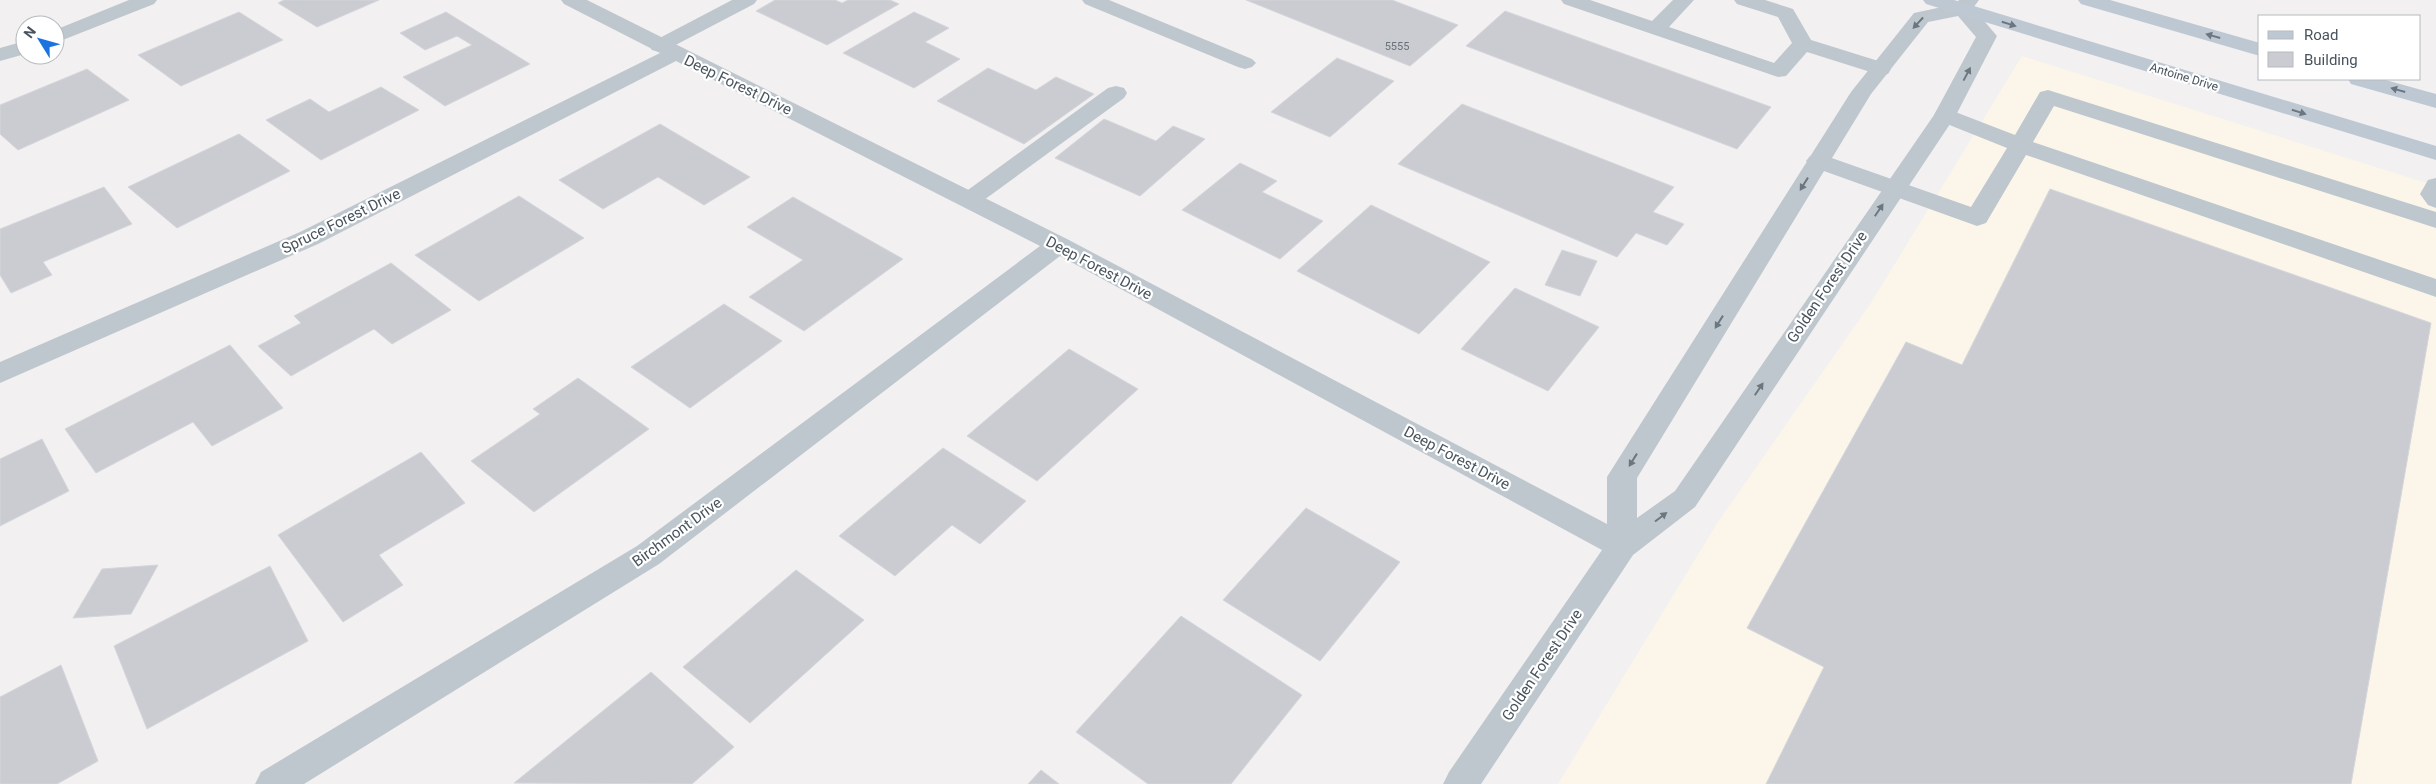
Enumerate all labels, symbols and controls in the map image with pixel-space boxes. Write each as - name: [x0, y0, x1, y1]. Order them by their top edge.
- north arrow: [15, 15, 65, 65]
- legend: [2258, 15, 2421, 80]
- one-way arrow: [1912, 16, 1923, 29]
- one-way arrow: [2002, 20, 2017, 28]
- text: N: [20, 23, 39, 41]
- text: Road: [2304, 26, 2338, 44]
- one-way arrow: [2205, 32, 2220, 40]
- house number: 5555: [1385, 40, 1409, 53]
- street label: Deep Forest Drive: [681, 51, 795, 119]
- text: Building: [2304, 51, 2358, 69]
- street label: Antoine Drive: [2148, 60, 2220, 94]
- one-way arrow: [1962, 67, 1971, 81]
- one-way arrow: [2390, 85, 2405, 93]
- one-way arrow: [2292, 108, 2307, 116]
- one-way arrow: [1800, 177, 1809, 190]
- street label: Spruce Forest Drive: [279, 184, 403, 258]
- one-way arrow: [1874, 204, 1883, 217]
- street label: Golden Forest Drive: [1783, 228, 1871, 346]
- street label: Deep Forest Drive: [1043, 232, 1155, 304]
- one-way arrow: [1714, 315, 1723, 328]
- one-way arrow: [1754, 382, 1764, 396]
- street label: Deep Forest Drive: [1401, 422, 1513, 494]
- one-way arrow: [1629, 453, 1638, 467]
- street label: Birchmont Drive: [629, 493, 725, 571]
- one-way arrow: [1654, 512, 1668, 522]
- street label: Golden Forest Drive: [1498, 606, 1586, 724]

